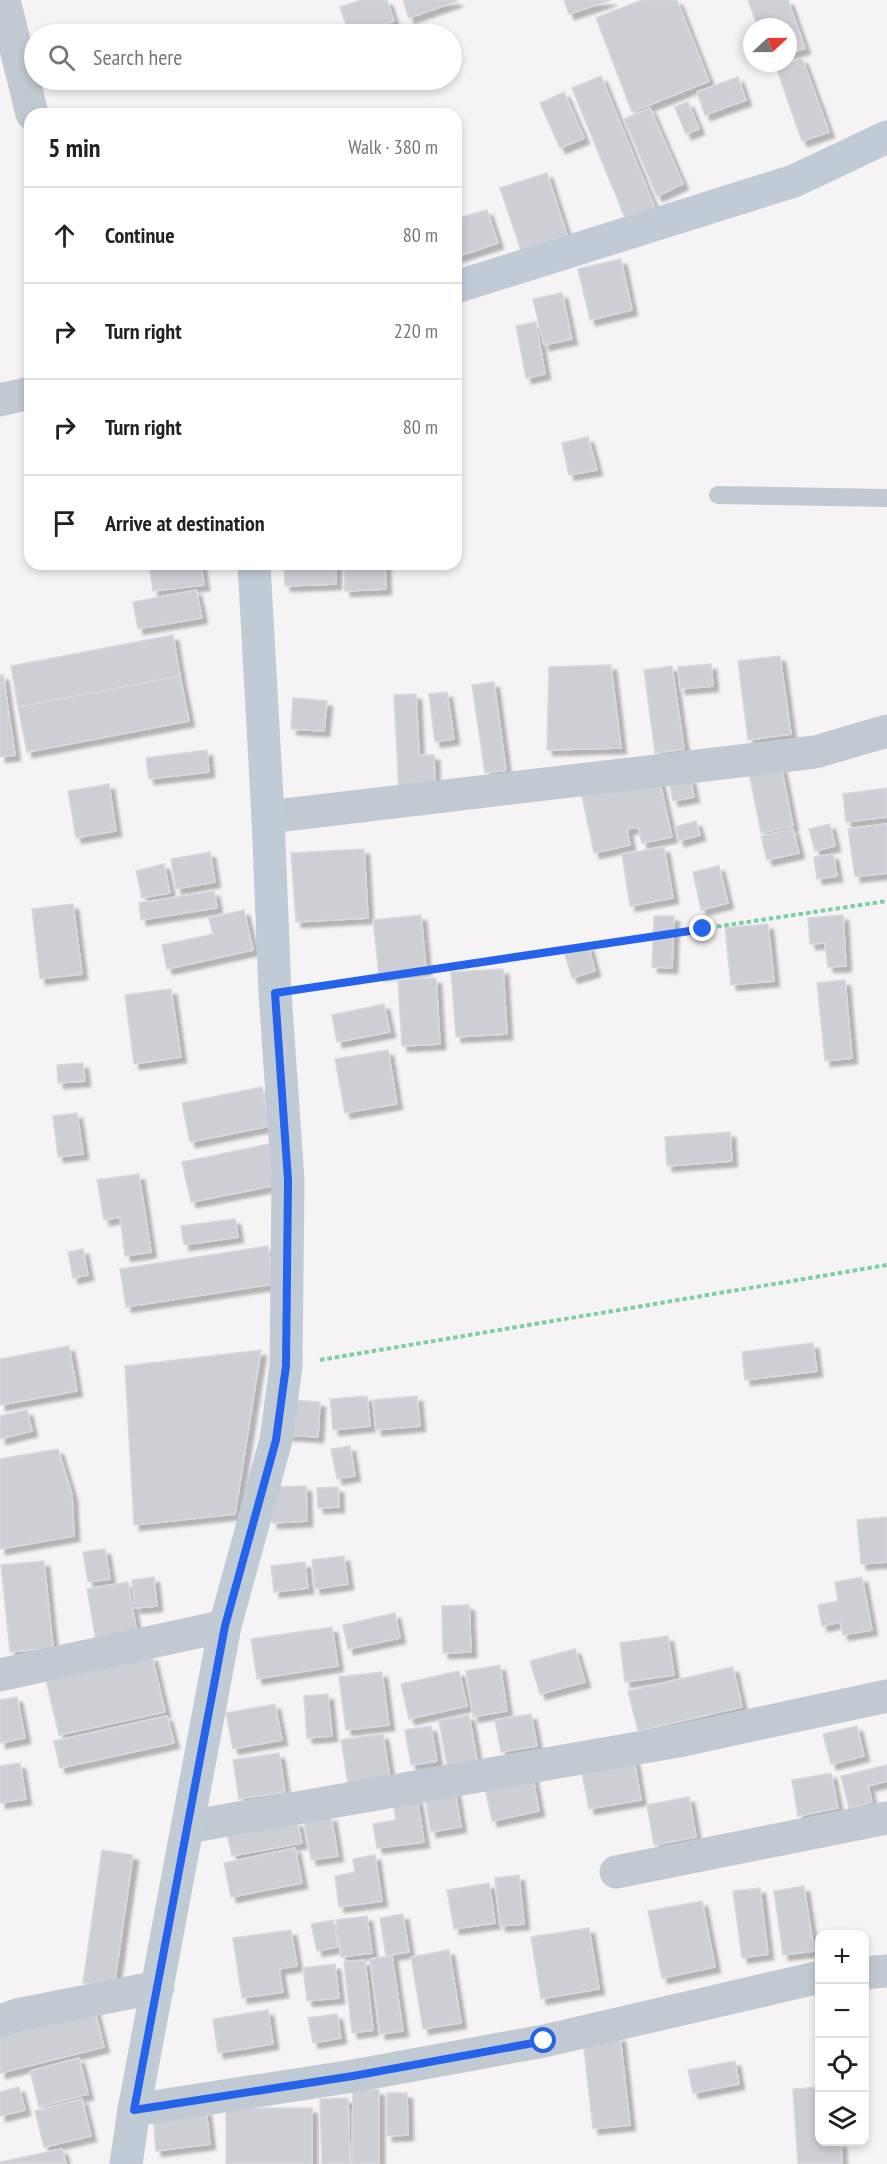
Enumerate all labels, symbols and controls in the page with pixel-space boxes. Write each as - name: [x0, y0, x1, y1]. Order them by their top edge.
- north arrow: [743, 18, 797, 72]
- search box: [24, 24, 462, 90]
- icon: search: [45, 41, 78, 74]
- text: Search here: [93, 43, 182, 71]
- text: 5 min: [48, 131, 101, 164]
- text: Walk · 380 m: [348, 134, 438, 160]
- icon: ahead: [48, 219, 81, 252]
- text: Continue: [105, 221, 175, 249]
- text: 80 m: [403, 222, 438, 248]
- icon: right: [48, 315, 81, 348]
- text: Turn right: [105, 317, 182, 345]
- text: 220 m: [394, 318, 438, 344]
- icon: right: [48, 411, 81, 444]
- text: Turn right: [105, 413, 182, 441]
- text: 80 m: [403, 414, 438, 440]
- icon: arrive: [48, 507, 81, 540]
- text: Arrive at destination: [105, 509, 265, 537]
- route end: [689, 915, 715, 941]
- map controls: [815, 1930, 869, 2146]
- button: +: [815, 1930, 869, 1984]
- button: −: [815, 1984, 869, 2038]
- route start: [530, 2027, 556, 2053]
- button: locate: [815, 2038, 869, 2092]
- button: layers: [815, 2092, 869, 2146]

